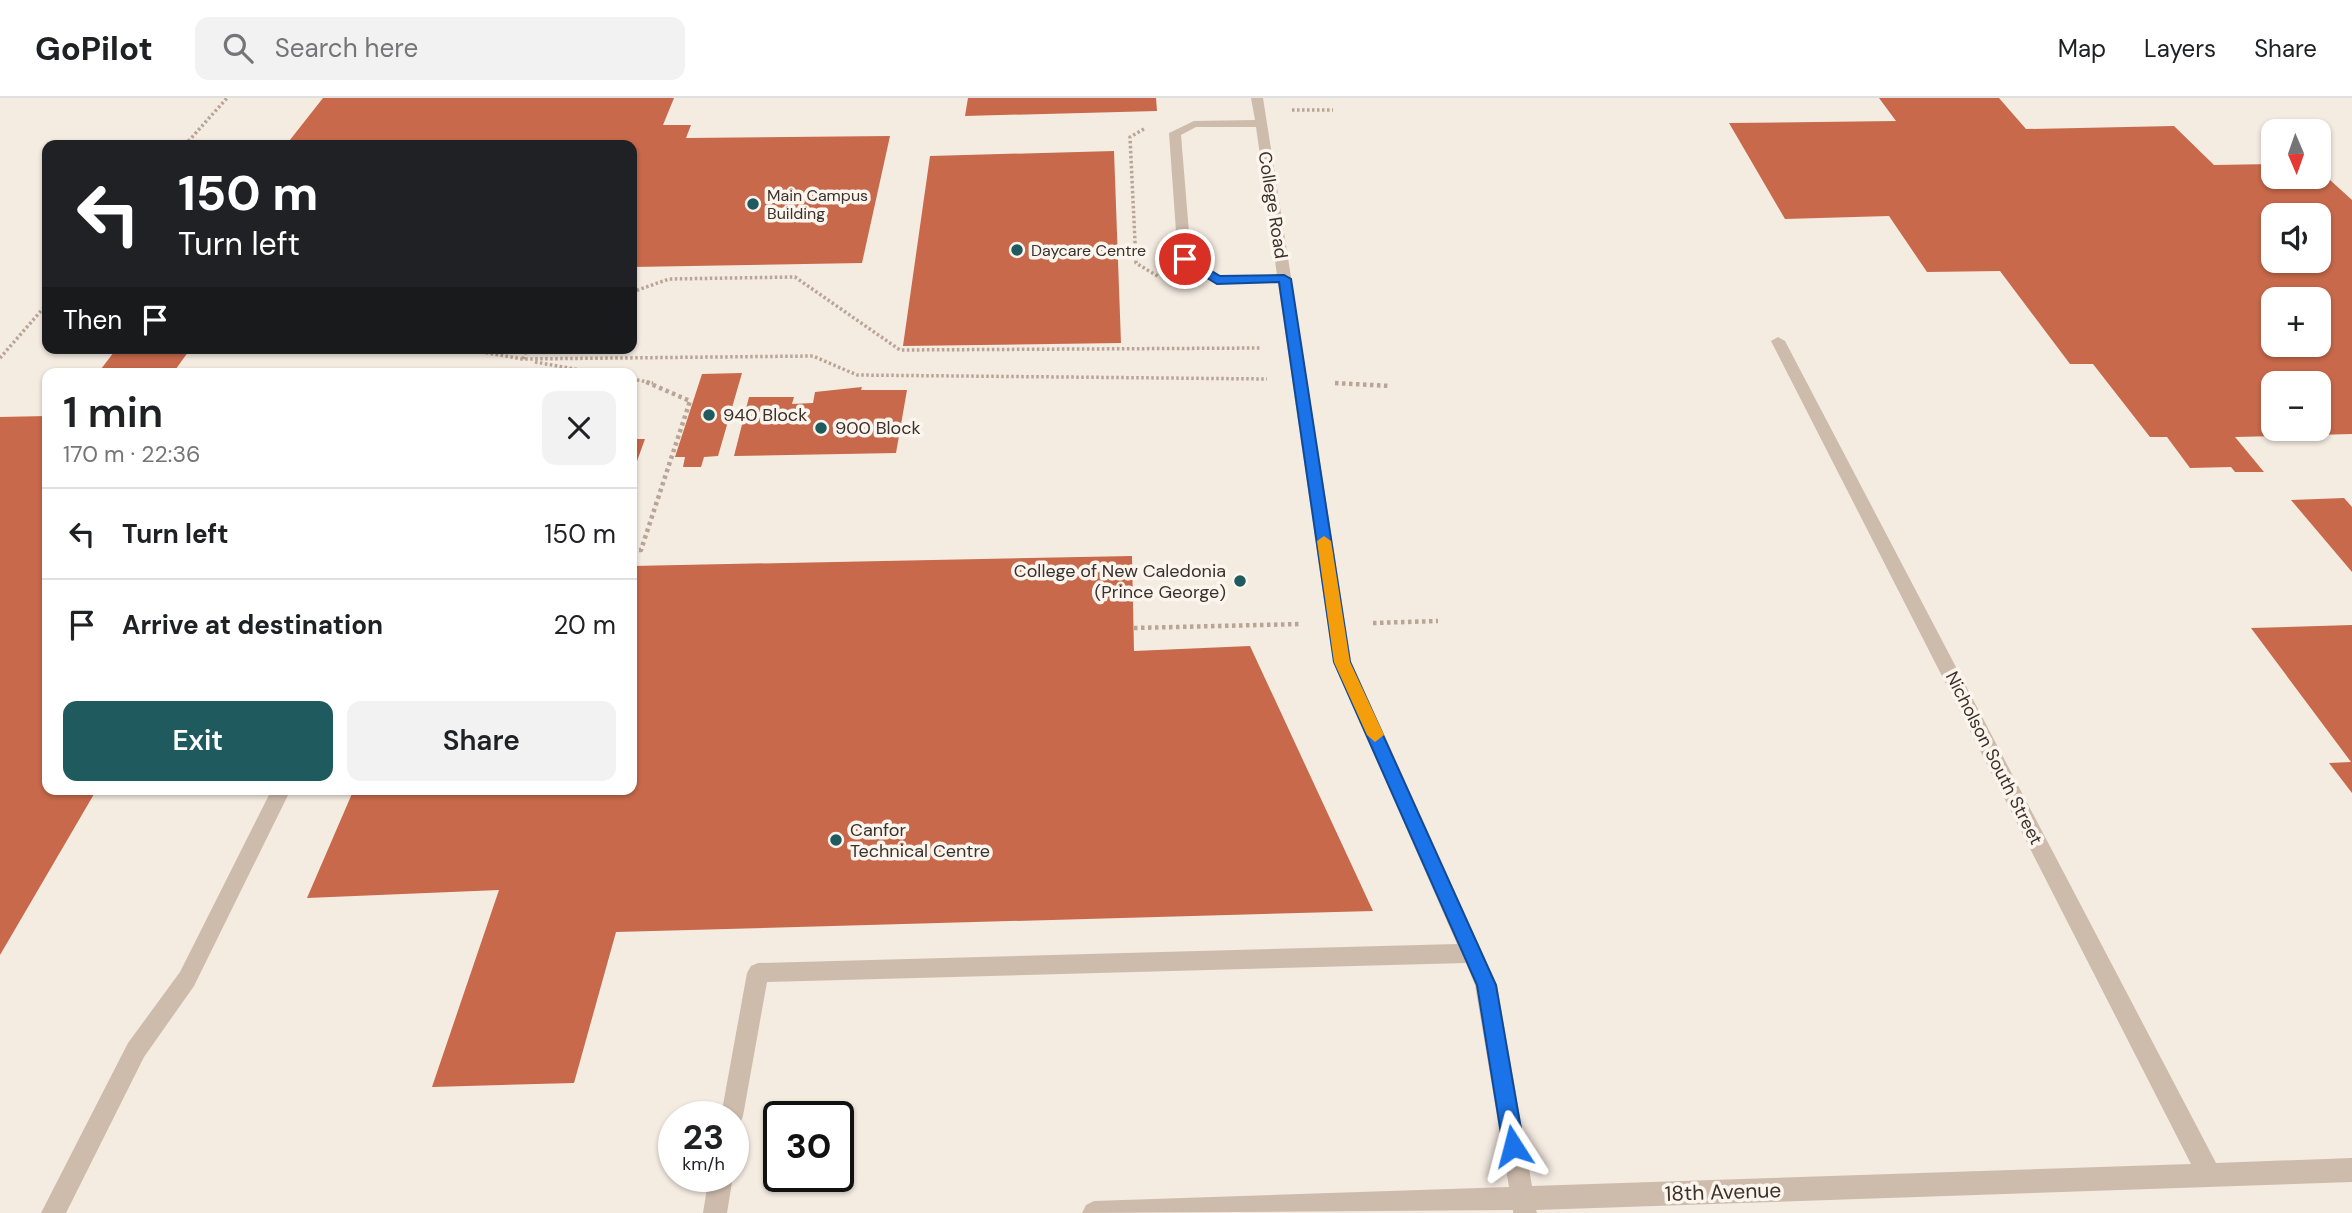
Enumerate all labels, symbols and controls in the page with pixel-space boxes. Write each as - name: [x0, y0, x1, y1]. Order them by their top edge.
- search box: [195, 17, 685, 80]
- text: GoPilot: [35, 27, 153, 70]
- icon: search: [219, 29, 257, 67]
- text: Search here: [275, 31, 418, 65]
- text: Map: [2058, 33, 2106, 64]
- text: Layers: [2144, 33, 2216, 64]
- text: Share: [2254, 33, 2317, 64]
- north arrow: [2261, 119, 2331, 189]
- map controls: [2261, 119, 2331, 441]
- street label: College Road: [1253, 150, 1293, 260]
- text: 150 m: [178, 161, 318, 225]
- icon: left: [63, 168, 154, 259]
- place label: Main Campus Building: [767, 185, 868, 224]
- marker: Main Campus Building: [745, 196, 761, 212]
- button: sound: [2261, 203, 2331, 273]
- text: Turn left: [178, 223, 300, 265]
- pin: [1155, 229, 1215, 289]
- place label: Daycare Centre: [1031, 240, 1146, 261]
- icon: arrive: [1166, 240, 1204, 278]
- marker: Daycare Centre: [1009, 242, 1025, 258]
- button: +: [2261, 287, 2331, 357]
- icon: arrive: [136, 301, 174, 339]
- text: Then: [63, 303, 122, 337]
- button: −: [2261, 371, 2331, 441]
- text: 1 min: [63, 385, 163, 440]
- button: close: [542, 391, 616, 465]
- place label: 940 Block: [723, 403, 807, 427]
- marker: 940 Block: [701, 407, 717, 423]
- place label: 900 Block: [835, 416, 921, 440]
- marker: 900 Block: [813, 420, 829, 436]
- text: 170 m · 22:36: [63, 439, 200, 469]
- icon: left: [63, 515, 101, 553]
- text: Turn left: [122, 517, 229, 551]
- text: 150 m: [544, 517, 616, 551]
- place label: College of New Caledonia (Prince George): [1014, 559, 1226, 604]
- marker: College of New Caledonia (Prince George): [1232, 573, 1248, 589]
- icon: arrive: [63, 606, 101, 644]
- text: Arrive at destination: [122, 608, 383, 642]
- text: 20 m: [553, 608, 616, 642]
- street label: Nicholson South Street: [1940, 667, 2048, 849]
- button: Exit: [63, 701, 333, 781]
- button: Share: [347, 701, 616, 781]
- place label: Canfor Technical Centre: [850, 818, 990, 863]
- marker: Canfor Technical Centre: [828, 832, 844, 848]
- speed limit sign: 30: [763, 1101, 854, 1192]
- position arrow: [1476, 1109, 1550, 1183]
- text: 23: [683, 1114, 724, 1160]
- text: km/h: [682, 1152, 725, 1176]
- street label: 18th Avenue: [1664, 1176, 1782, 1208]

